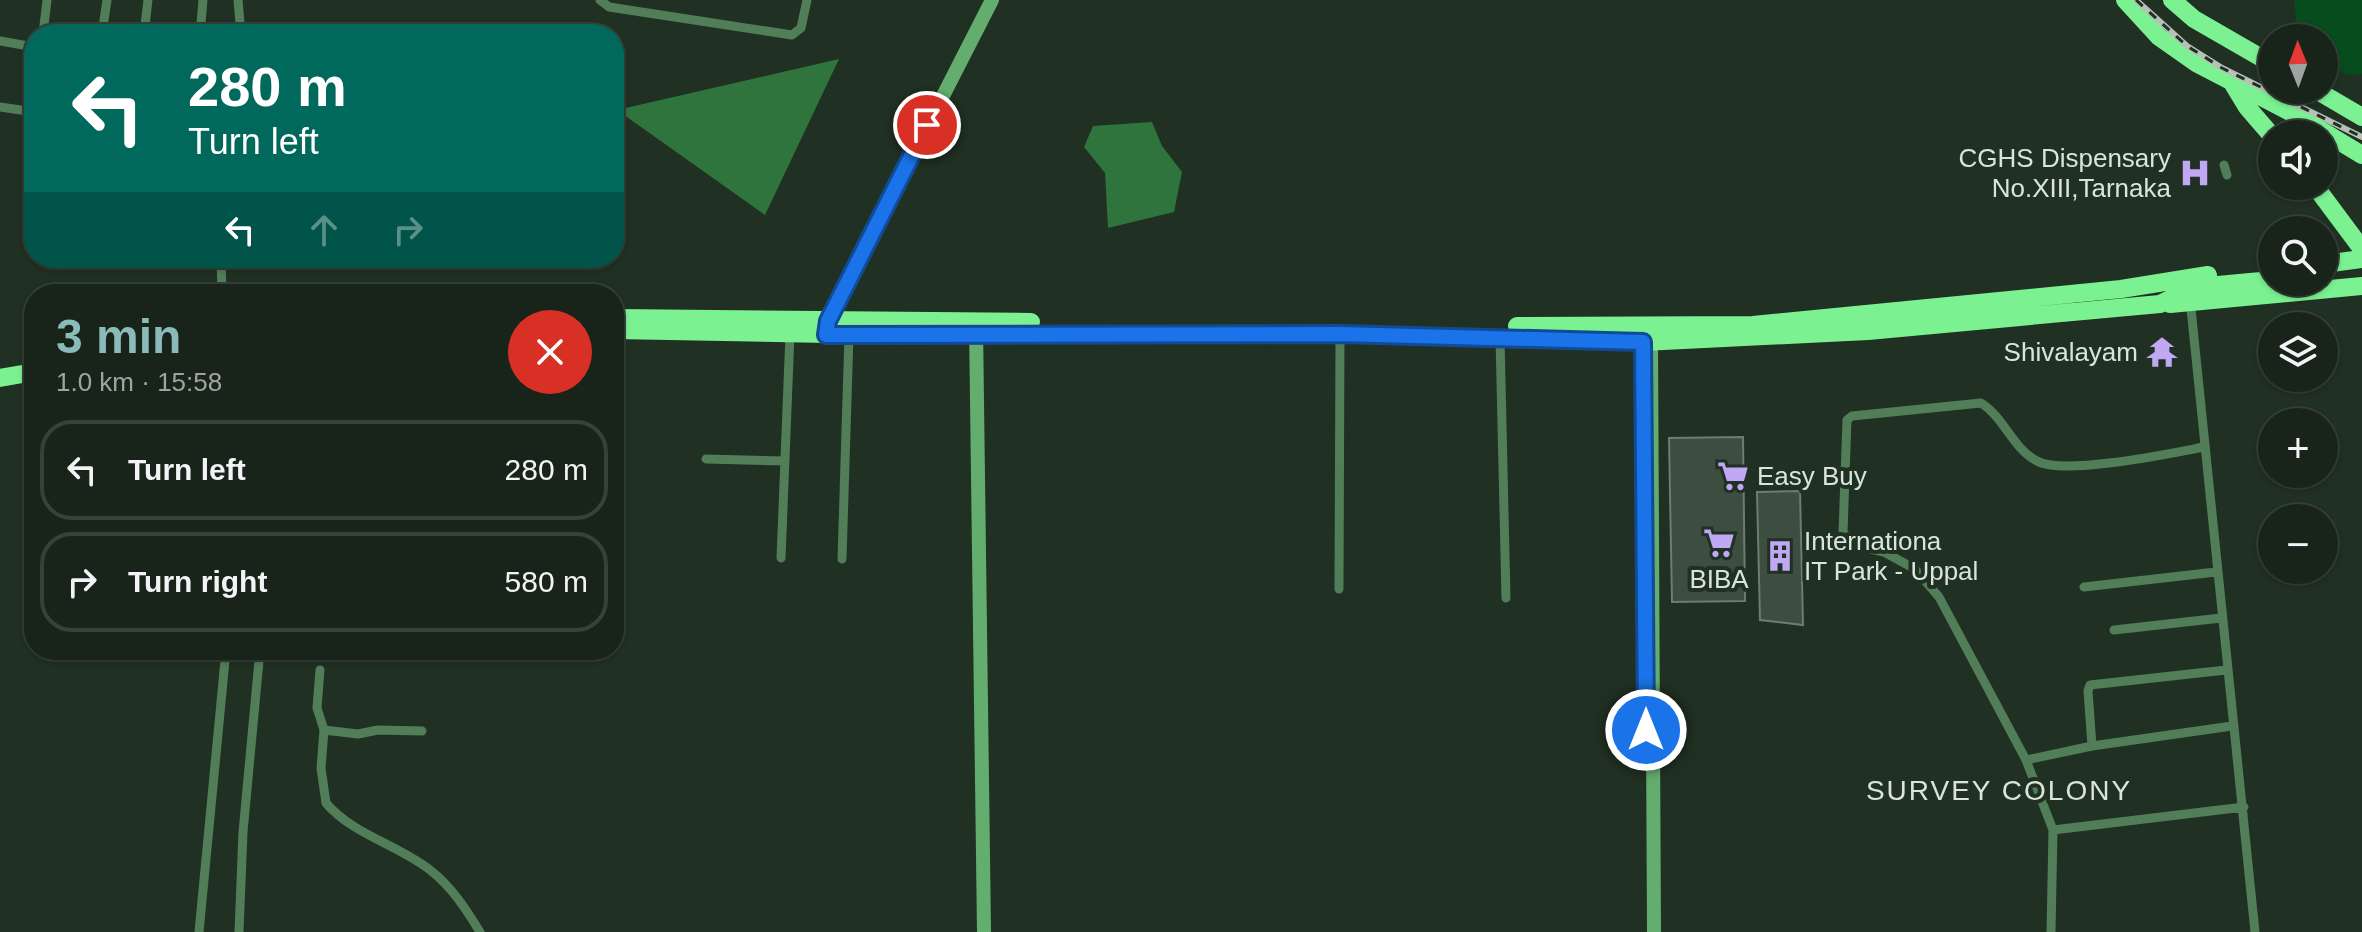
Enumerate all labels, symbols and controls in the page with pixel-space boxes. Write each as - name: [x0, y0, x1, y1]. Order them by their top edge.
- north arrow: [2258, 24, 2338, 104]
- map controls: [2258, 24, 2338, 584]
- text: 280 m: [188, 55, 347, 118]
- icon: left: [56, 56, 160, 160]
- pin: [893, 91, 961, 159]
- icon: arrive: [905, 103, 949, 147]
- button: sound: [2258, 120, 2338, 200]
- text: Turn left: [188, 121, 319, 162]
- place label: CGHS Dispensary No.XIII,Tarnaka: [1959, 143, 2172, 203]
- hospital icon: CGHS Dispensary No.XIII,Tarnaka: [2178, 156, 2212, 190]
- icon: left: [218, 208, 262, 252]
- icon: ahead: [302, 208, 346, 252]
- icon: right: [386, 208, 430, 252]
- button: search: [2258, 216, 2338, 296]
- text: 3 min: [56, 310, 181, 363]
- button: close: [508, 310, 592, 394]
- button: layers: [2258, 312, 2338, 392]
- temple icon: Shivalayam: [2145, 335, 2179, 369]
- place label: Shivalayam: [2004, 337, 2138, 367]
- text: 1.0 km · 15:58: [56, 367, 222, 397]
- button: +: [2258, 408, 2338, 488]
- icon: left: [60, 448, 104, 492]
- text: Turn left: [128, 453, 246, 486]
- text: 280 m: [505, 453, 588, 486]
- supermarket icon: Easy Buy: [1716, 459, 1750, 493]
- place label: Easy Buy: [1757, 461, 1867, 491]
- button: −: [2258, 504, 2338, 584]
- supermarket icon: BIBA: [1702, 526, 1736, 560]
- place label: Internationa IT Park - Uppal: [1804, 526, 1978, 586]
- building icon: Internationa IT Park - Uppal: [1763, 539, 1797, 573]
- icon: right: [60, 560, 104, 604]
- place label: BIBA: [1689, 564, 1749, 594]
- text: Turn right: [128, 565, 267, 598]
- text: 580 m: [505, 565, 588, 598]
- position arrow: [1604, 688, 1688, 772]
- district label: SURVEY COLONY: [1866, 775, 2132, 806]

